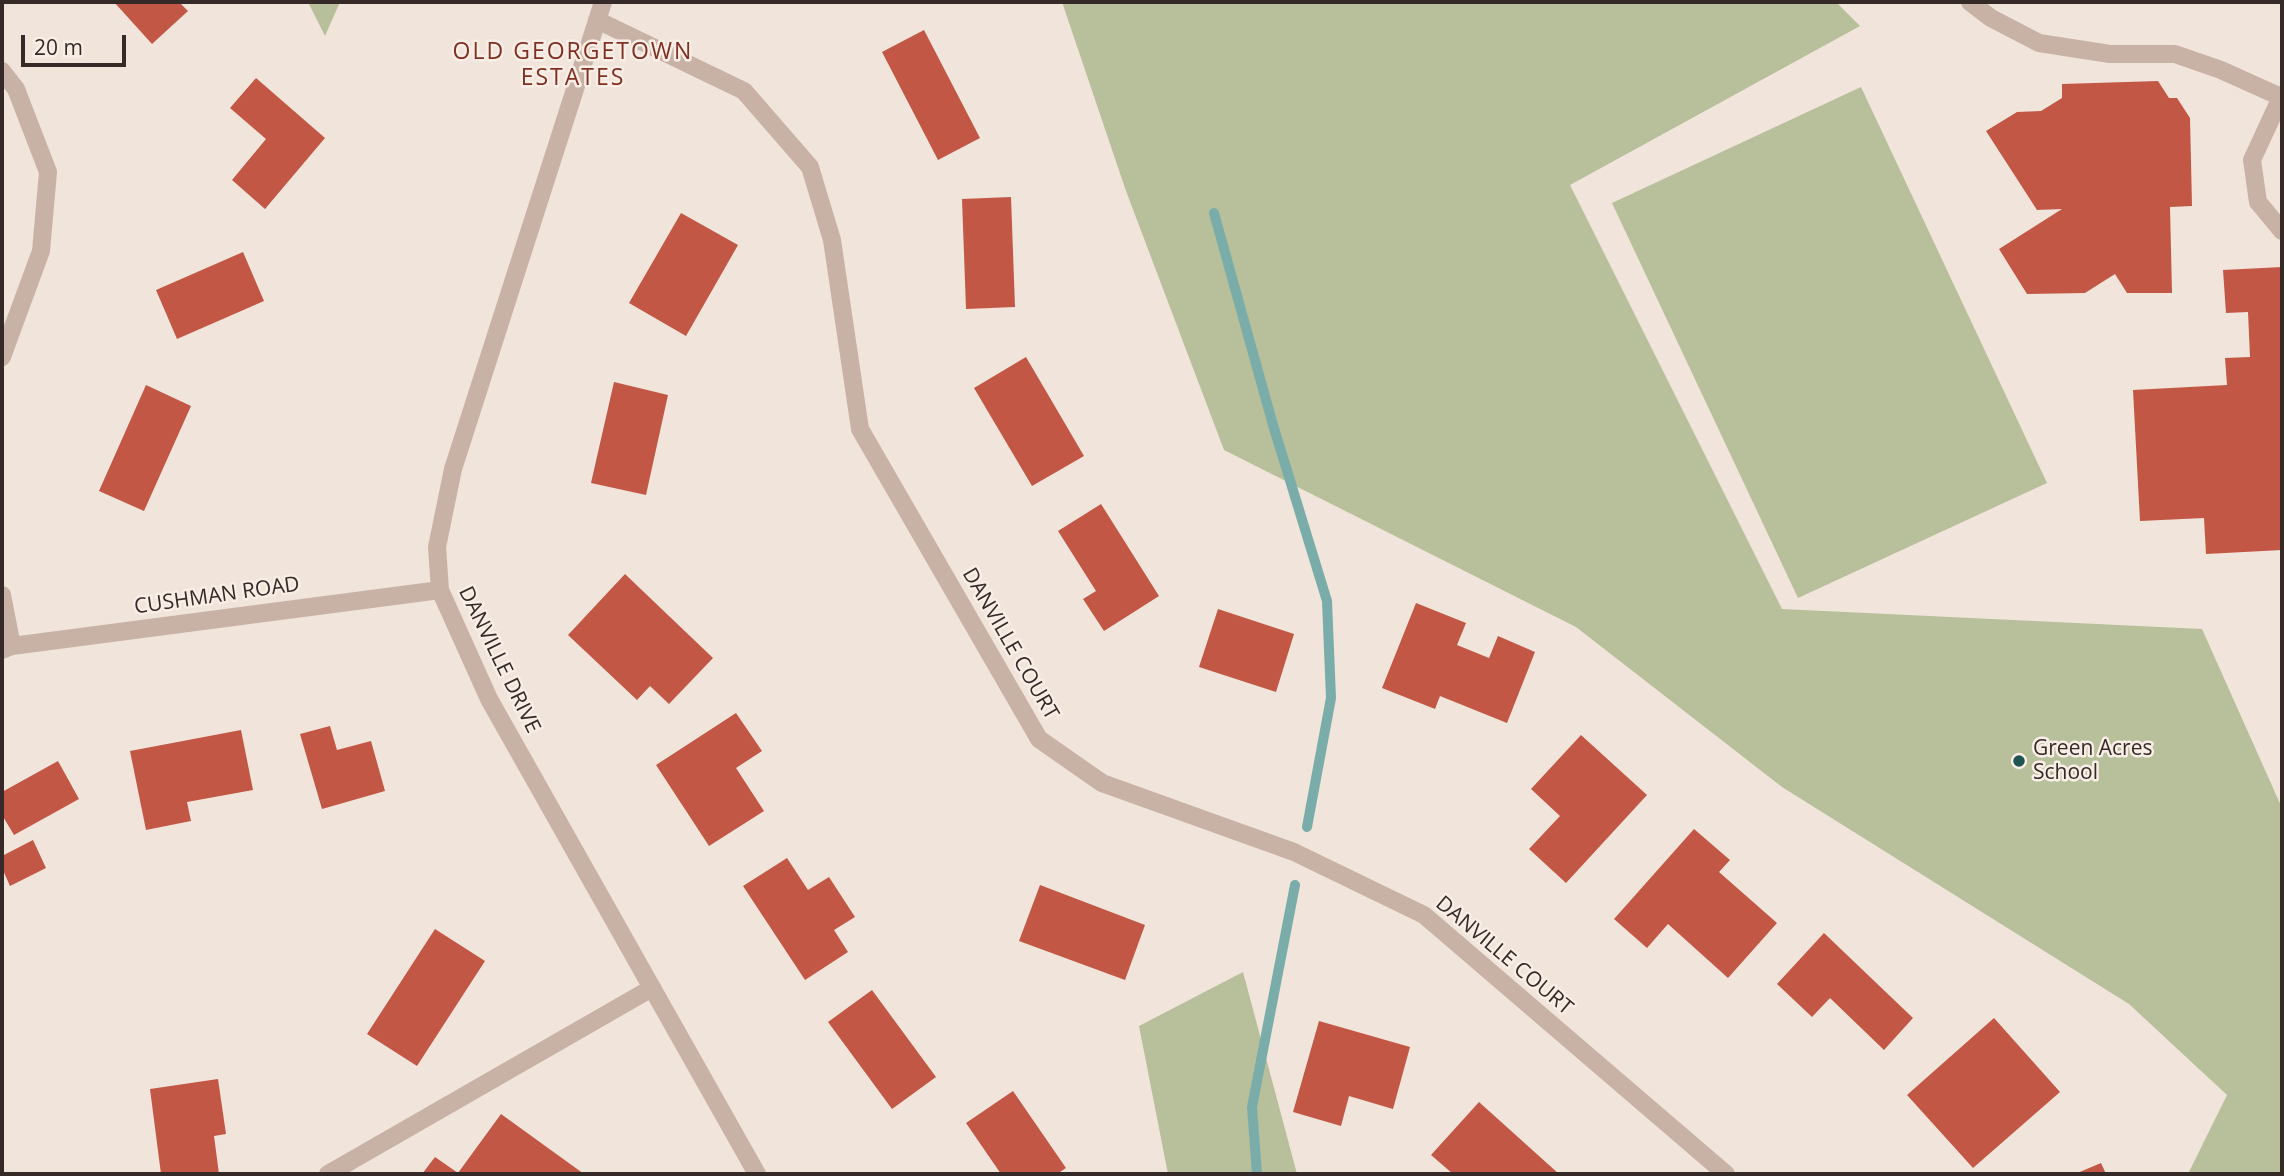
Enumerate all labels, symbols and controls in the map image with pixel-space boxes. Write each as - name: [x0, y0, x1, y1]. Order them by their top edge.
- scale bar: [24, 21, 130, 65]
- text: 20 m: [34, 33, 83, 61]
- district label: OLD GEORGETOWN ESTATES: [454, 38, 692, 92]
- street label: DANVILLE COURT: [956, 564, 1064, 724]
- street label: CUSHMAN ROAD: [133, 572, 301, 620]
- street label: DANVILLE DRIVE: [453, 583, 545, 737]
- place label: Green Acres School: [2033, 736, 2152, 786]
- marker: Green Acres School: [2011, 753, 2027, 769]
- street label: DANVILLE COURT: [1430, 891, 1578, 1021]

